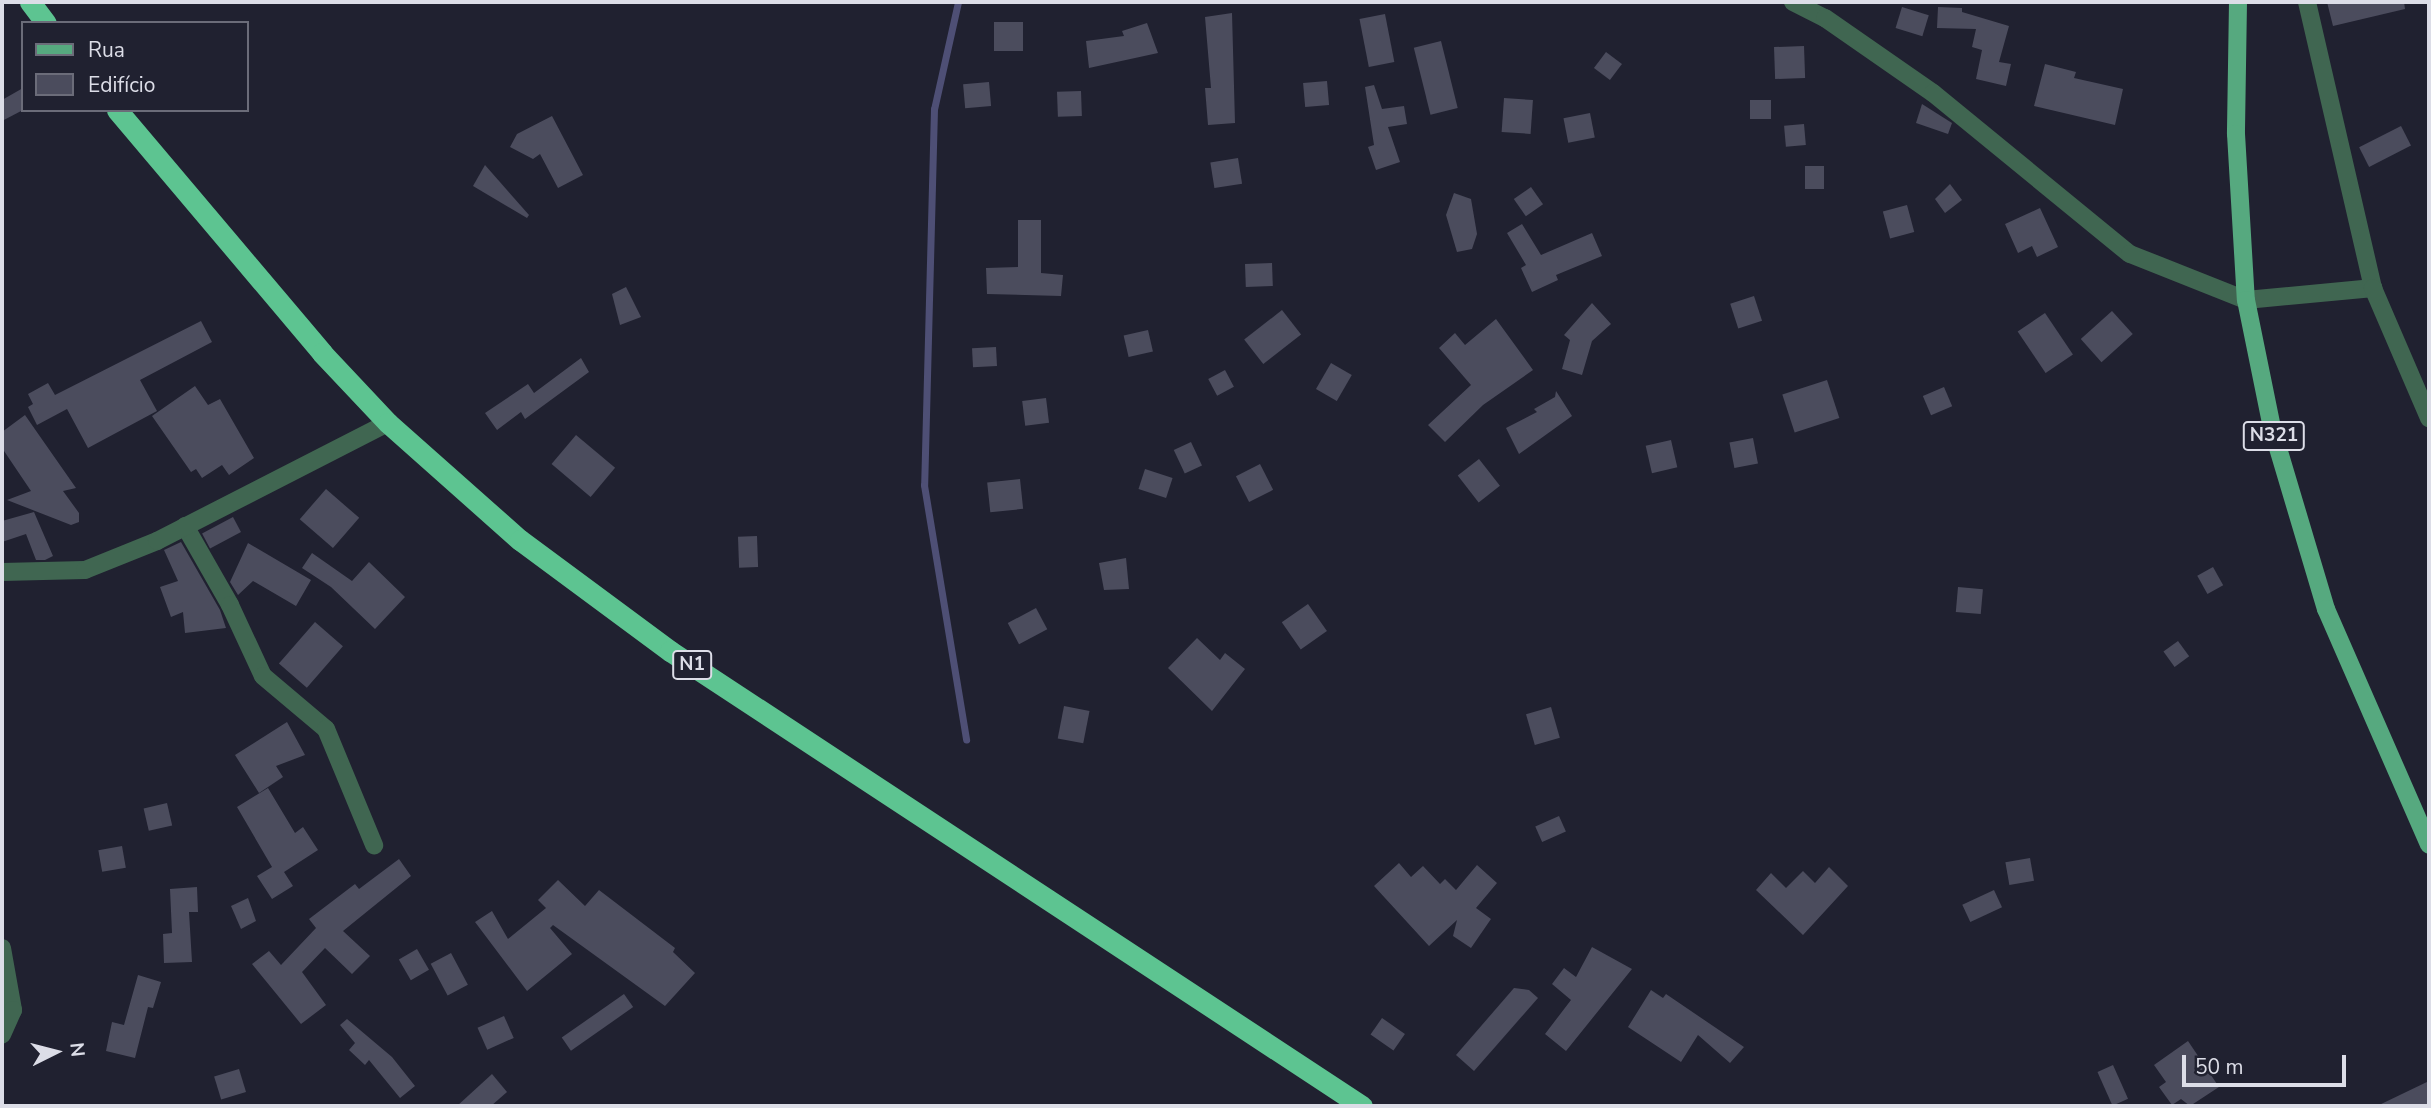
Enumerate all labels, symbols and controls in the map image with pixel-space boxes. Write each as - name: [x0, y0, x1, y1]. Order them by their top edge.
- legend: [21, 21, 248, 112]
- text: Rua: [88, 36, 125, 64]
- text: Edifício: [88, 71, 155, 99]
- road number: N321: [2242, 420, 2306, 452]
- road number: N1: [671, 650, 713, 680]
- north arrow: [21, 1017, 91, 1087]
- text: N: [63, 1041, 91, 1058]
- scale bar: [2186, 1042, 2350, 1086]
- text: 50 m: [2195, 1053, 2244, 1081]

